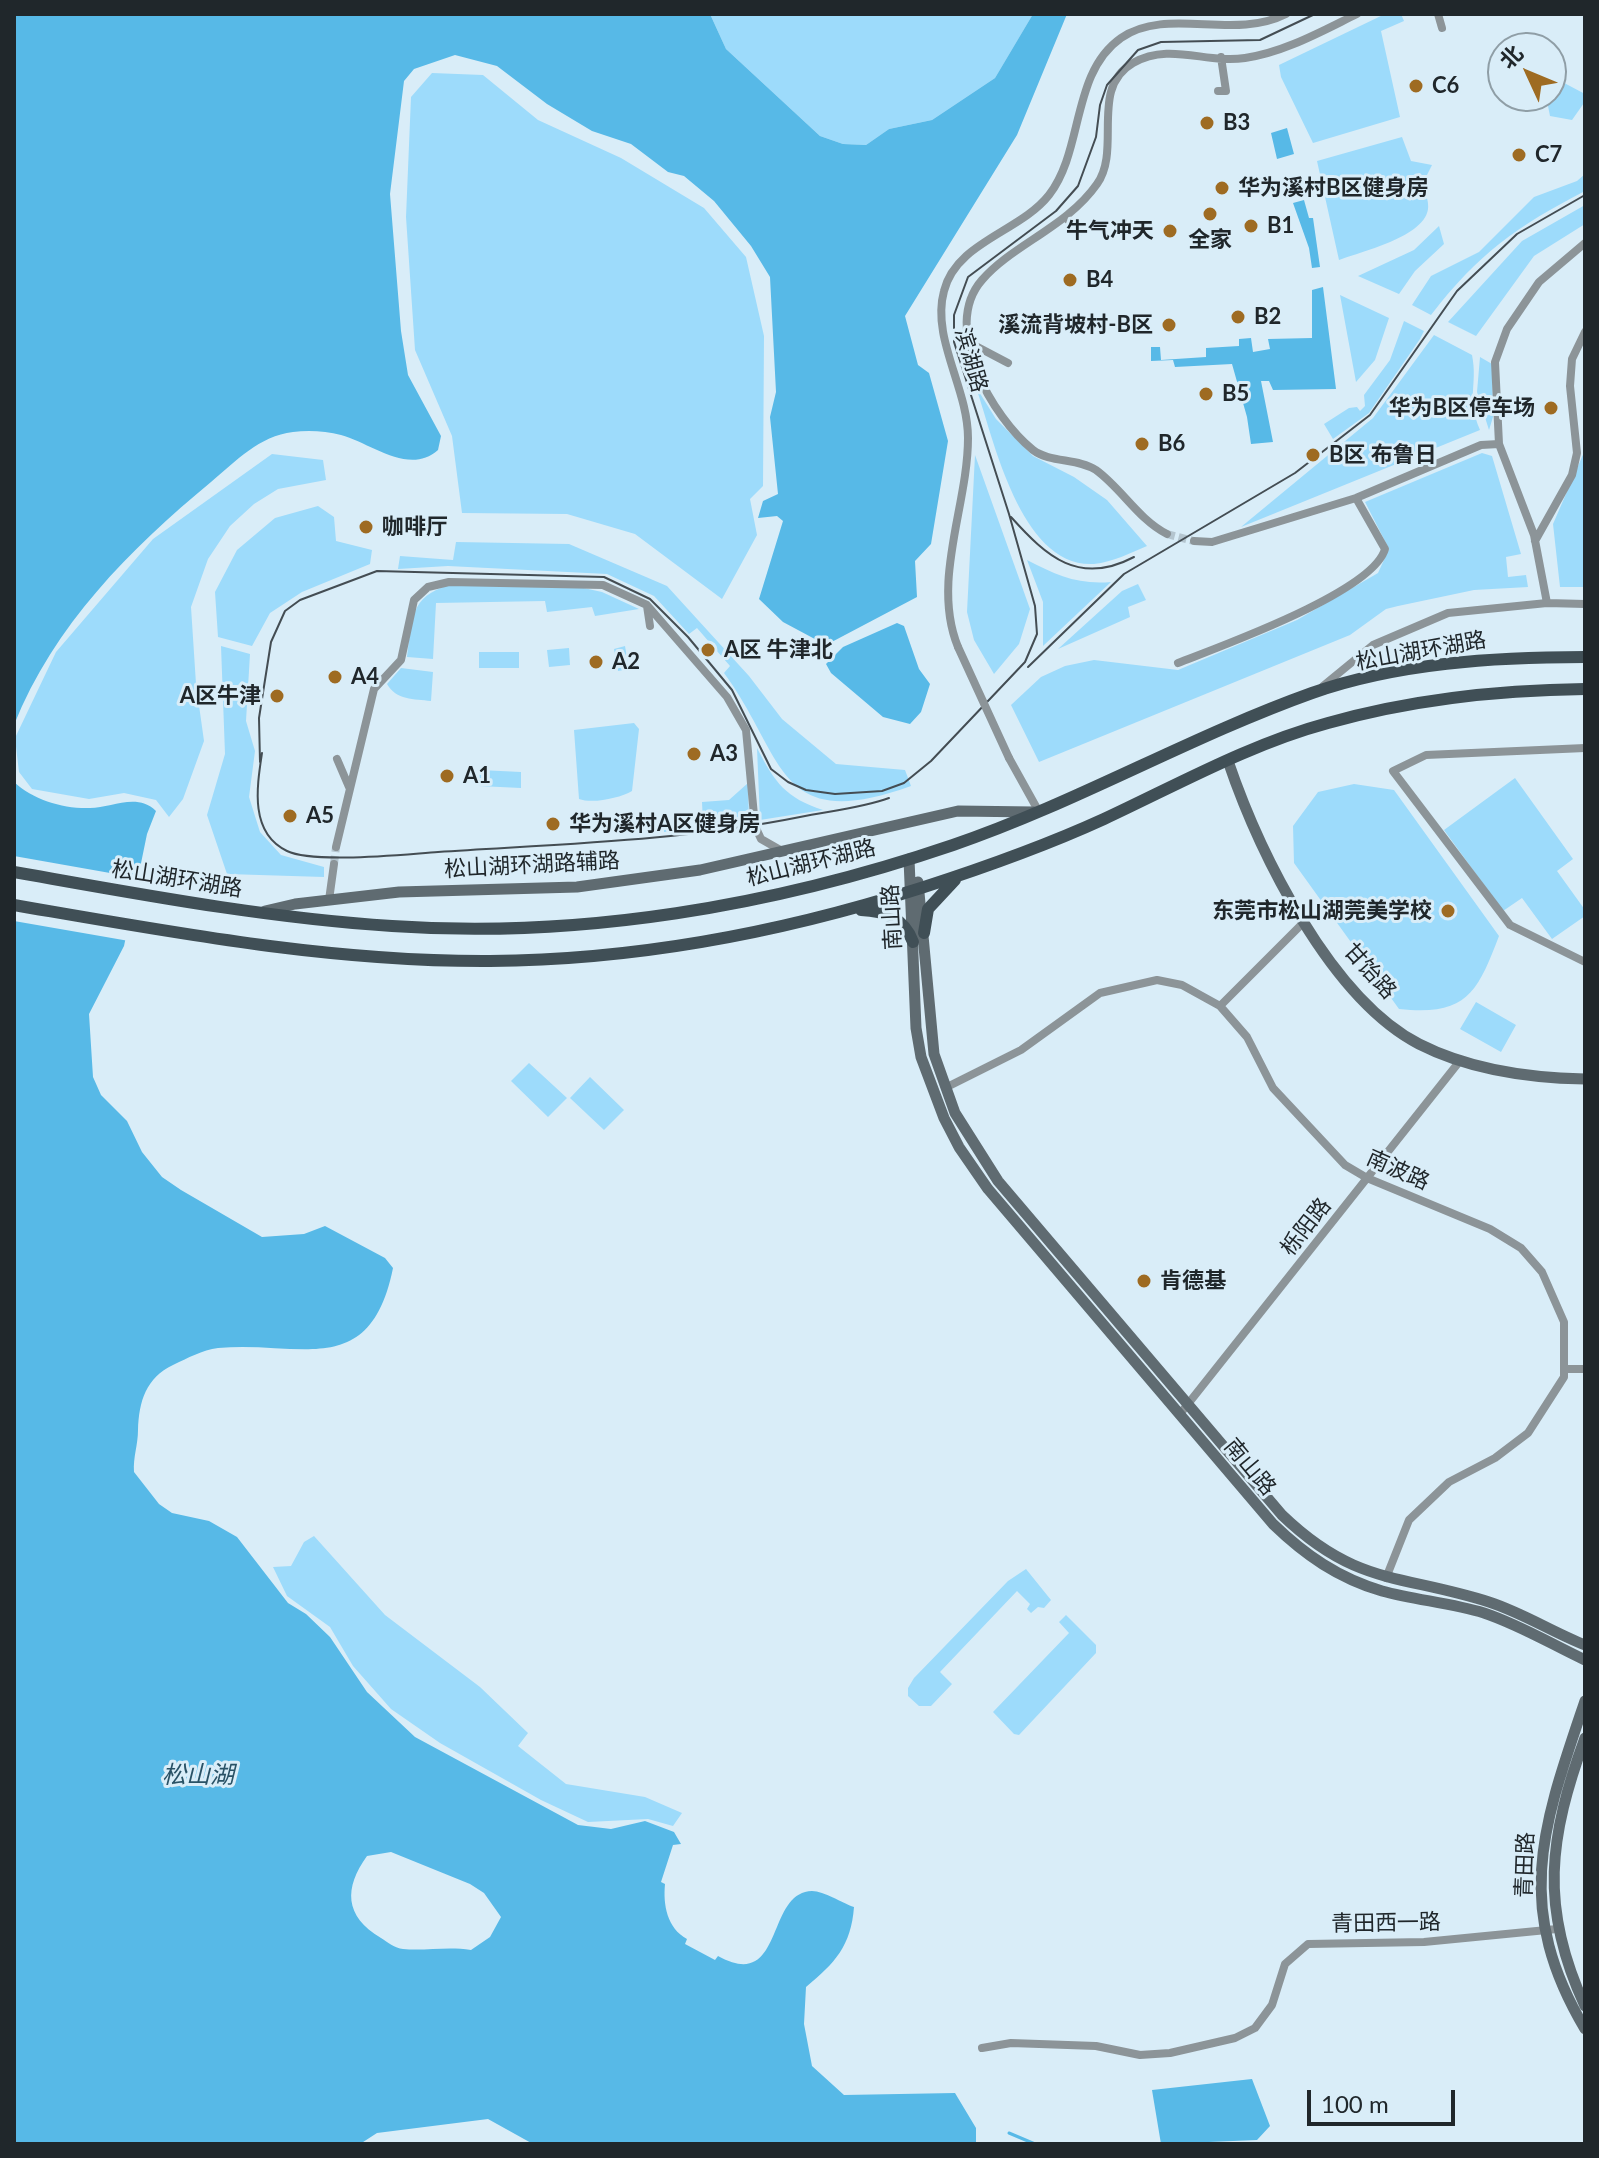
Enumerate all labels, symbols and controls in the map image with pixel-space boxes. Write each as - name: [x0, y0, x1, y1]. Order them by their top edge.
- north arrow: [1487, 32, 1567, 112]
- text: 北: [1493, 39, 1528, 74]
- place label: C6: [1432, 73, 1459, 99]
- marker: C6: [1407, 77, 1425, 95]
- place label: B3: [1223, 110, 1250, 136]
- marker: B3: [1198, 114, 1216, 132]
- place label: C7: [1535, 142, 1562, 168]
- marker: C7: [1510, 146, 1528, 164]
- place label: 华为溪村B区健身房: [1238, 175, 1428, 201]
- marker: 华为溪村B区健身房: [1213, 179, 1231, 197]
- marker: 全家: [1201, 205, 1219, 223]
- place label: B1: [1267, 213, 1294, 239]
- marker: B1: [1242, 217, 1260, 235]
- place label: 牛气冲天: [1066, 218, 1154, 244]
- marker: 牛气冲天: [1161, 222, 1179, 240]
- place label: 全家: [1188, 227, 1232, 253]
- place label: B4: [1086, 267, 1113, 293]
- marker: B4: [1061, 271, 1079, 289]
- place label: B2: [1254, 304, 1281, 330]
- marker: B2: [1229, 308, 1247, 326]
- place label: 溪流背坡村-B区: [998, 312, 1153, 338]
- marker: 溪流背坡村-B区: [1160, 316, 1178, 334]
- street label: 滨湖路: [949, 325, 993, 395]
- place label: B5: [1222, 381, 1249, 407]
- marker: B5: [1197, 385, 1215, 403]
- place label: 华为B区停车场: [1389, 395, 1535, 421]
- marker: 华为B区停车场: [1542, 399, 1560, 417]
- place label: B6: [1158, 431, 1185, 457]
- marker: B6: [1133, 435, 1151, 453]
- place label: B区 布鲁日: [1329, 442, 1437, 468]
- marker: B区 布鲁日: [1304, 446, 1322, 464]
- place label: 咖啡厅: [382, 514, 448, 540]
- marker: 咖啡厅: [357, 518, 375, 536]
- street label: 松山湖环湖路: [1354, 627, 1488, 675]
- place label: A区 牛津北: [724, 637, 833, 663]
- marker: A区 牛津北: [699, 641, 717, 659]
- place label: A2: [612, 649, 640, 675]
- marker: A2: [587, 653, 605, 671]
- place label: A4: [351, 664, 379, 690]
- marker: A4: [326, 668, 344, 686]
- place label: A区牛津: [180, 683, 261, 709]
- marker: A区牛津: [268, 687, 286, 705]
- place label: A3: [710, 741, 738, 767]
- marker: A3: [685, 745, 703, 763]
- place label: A1: [463, 763, 491, 789]
- marker: A1: [438, 767, 456, 785]
- place label: A5: [306, 803, 334, 829]
- marker: A5: [281, 807, 299, 825]
- place label: 华为溪村A区健身房: [569, 811, 760, 837]
- marker: 华为溪村A区健身房: [544, 815, 562, 833]
- street label: 松山湖环湖路: [744, 834, 878, 892]
- street label: 松山湖环湖路辅路: [443, 847, 621, 883]
- street label: 松山湖环湖路: [110, 856, 244, 902]
- street label: 南山路: [877, 883, 907, 951]
- place label: 东莞市松山湖莞美学校: [1212, 898, 1432, 924]
- marker: 东莞市松山湖莞美学校: [1439, 902, 1457, 920]
- street label: 甘饴路: [1338, 938, 1402, 1004]
- street label: 南波路: [1362, 1145, 1434, 1195]
- street label: 栎阳路: [1275, 1193, 1337, 1261]
- place label: 肯德基: [1160, 1268, 1226, 1294]
- marker: 肯德基: [1135, 1272, 1153, 1290]
- street label: 南山路: [1219, 1433, 1281, 1501]
- water label: 松山湖: [162, 1761, 234, 1789]
- street label: 青田路: [1511, 1832, 1539, 1898]
- street label: 青田西一路: [1331, 1909, 1441, 1937]
- scale bar: [1311, 2074, 1459, 2124]
- text: 100 m: [1321, 2089, 1389, 2118]

